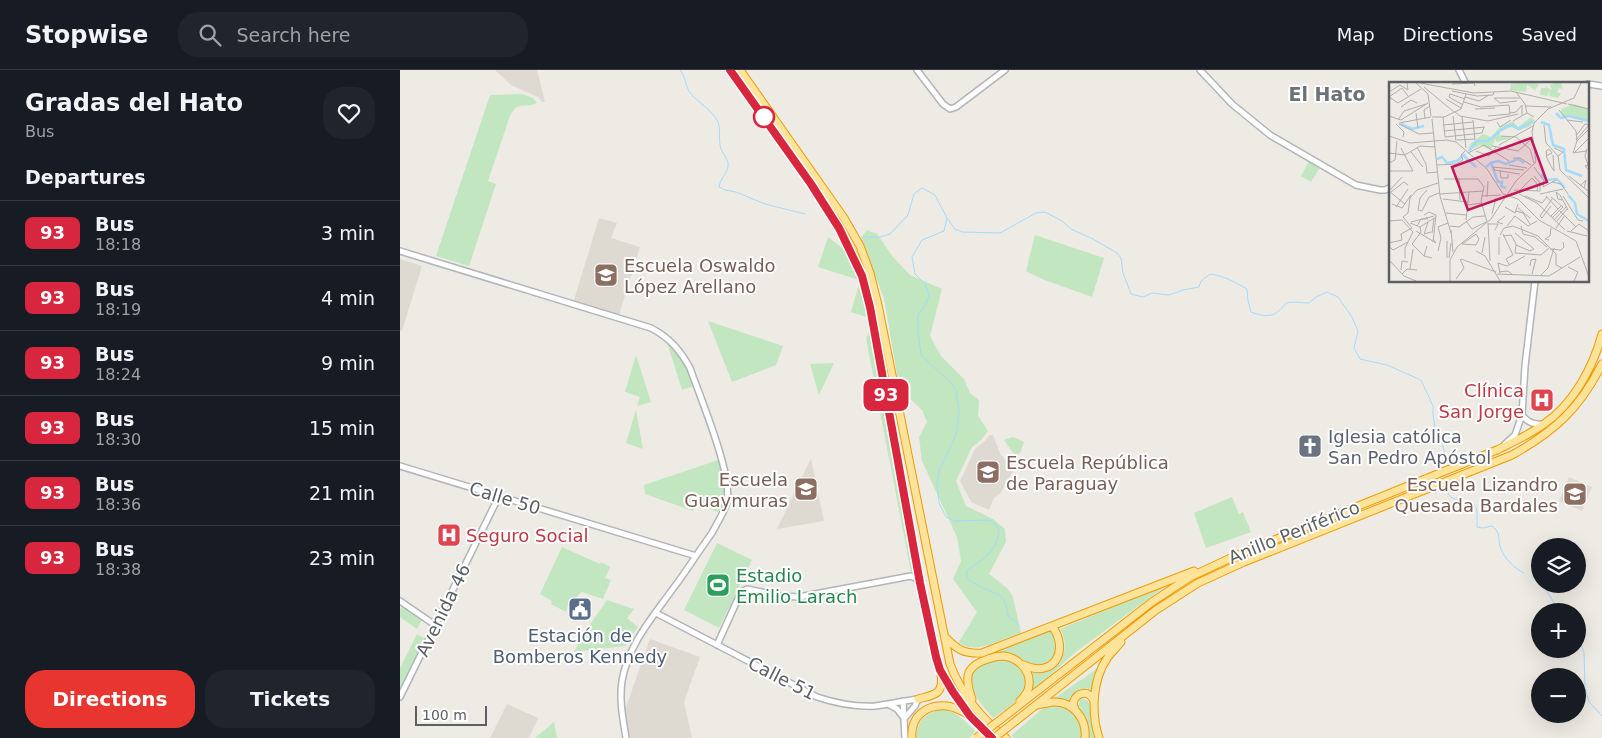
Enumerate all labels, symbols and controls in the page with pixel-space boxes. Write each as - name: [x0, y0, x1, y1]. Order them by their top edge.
- search box: [178, 12, 528, 57]
- text: Stopwise: [25, 21, 148, 49]
- icon: search: [196, 21, 224, 49]
- text: Search here: [236, 24, 351, 46]
- text: Map: [1337, 24, 1375, 45]
- text: Directions: [1403, 24, 1493, 45]
- text: Saved: [1521, 24, 1577, 45]
- inset map: [1389, 82, 1590, 282]
- district label: El Hato: [1289, 83, 1365, 105]
- button: heart: [323, 87, 375, 139]
- text: Gradas del Hato: [25, 89, 243, 117]
- unlabelled marker: [753, 106, 775, 128]
- text: Bus: [25, 122, 54, 141]
- text: Departures: [25, 166, 146, 188]
- text: Bus: [95, 213, 134, 235]
- text: 93: [40, 222, 65, 243]
- text: 3 min: [321, 222, 375, 244]
- text: 18:18: [95, 235, 141, 254]
- place label: Escuela Oswaldo López Arellano: [624, 255, 776, 297]
- school or university icon: Escuela Oswaldo López Arellano: [593, 262, 619, 288]
- text: Bus: [95, 278, 134, 300]
- text: 93: [40, 287, 65, 308]
- text: 4 min: [321, 287, 375, 309]
- text: 18:19: [95, 300, 141, 319]
- text: Bus: [95, 343, 134, 365]
- text: 93: [40, 352, 65, 373]
- text: 9 min: [321, 352, 375, 374]
- text: 18:24: [95, 365, 141, 384]
- line badge: 93: [864, 379, 908, 411]
- place label: Clínica San Jorge: [1439, 380, 1524, 422]
- text: 93: [873, 384, 899, 405]
- hospital icon: Clínica San Jorge: [1529, 387, 1555, 413]
- text: Bus: [95, 408, 134, 430]
- text: 93: [40, 417, 65, 438]
- text: 15 min: [309, 417, 375, 439]
- place label: Iglesia católica San Pedro Apóstol: [1328, 426, 1491, 468]
- text: 18:30: [95, 430, 141, 449]
- church icon: Iglesia católica San Pedro Apóstol: [1297, 433, 1323, 459]
- place label: Escuela República de Paraguay: [1006, 452, 1169, 494]
- school or university icon: Escuela República de Paraguay: [975, 459, 1001, 485]
- place label: Escuela Guaymuras: [684, 469, 788, 511]
- text: Bus: [95, 473, 134, 495]
- place label: Escuela Lizandro Quesada Bardales: [1394, 474, 1558, 516]
- school or university icon: Escuela Guaymuras: [793, 476, 819, 502]
- street label: Calle 50: [467, 477, 543, 519]
- school or university icon: Escuela Lizandro Quesada Bardales: [1562, 481, 1588, 507]
- text: 93: [40, 482, 65, 503]
- text: 21 min: [309, 482, 375, 504]
- text: 18:36: [95, 495, 141, 514]
- street label: Anillo Periférico: [1225, 496, 1363, 568]
- hospital icon: Seguro Social: [436, 522, 462, 548]
- place label: Seguro Social: [466, 525, 588, 546]
- text: Bus: [95, 538, 134, 560]
- map controls: [1531, 538, 1586, 723]
- button: layers: [1531, 538, 1586, 593]
- text: 93: [40, 547, 65, 568]
- text: 23 min: [309, 547, 375, 569]
- text: 18:38: [95, 560, 141, 579]
- street label: Avenida 46: [412, 560, 474, 660]
- place label: Estadio Emilio Larach: [736, 565, 857, 607]
- sports icon: Estadio Emilio Larach: [705, 572, 731, 598]
- public building icon: Estación de Bomberos Kennedy: [567, 596, 593, 622]
- button: +: [1531, 603, 1586, 658]
- place label: Estación de Bomberos Kennedy: [493, 625, 668, 667]
- street label: Calle 51: [745, 652, 819, 704]
- button: −: [1531, 668, 1586, 723]
- button: Directions: [25, 670, 195, 728]
- button: Tickets: [205, 670, 375, 728]
- scale bar: [415, 703, 488, 726]
- text: 100 m: [422, 707, 467, 723]

